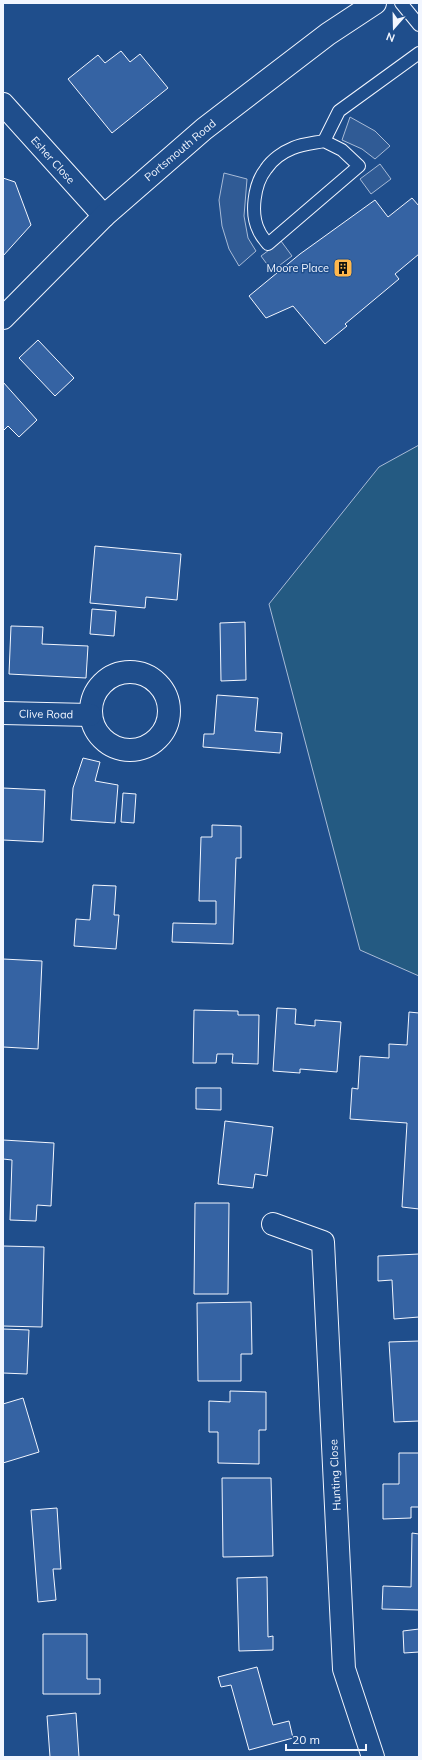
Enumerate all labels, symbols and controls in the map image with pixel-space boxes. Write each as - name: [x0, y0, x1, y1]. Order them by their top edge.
- north arrow: [374, 8, 414, 48]
- text: N: [384, 29, 397, 45]
- street label: Portsmouth Road: [141, 116, 219, 184]
- street label: Esher Close: [28, 133, 78, 187]
- building icon: Moore Place: [332, 257, 354, 279]
- place label: Moore Place: [267, 261, 329, 275]
- street label: Clive Road: [19, 707, 73, 721]
- street label: Hunting Close: [326, 1439, 344, 1511]
- scale bar: [286, 1726, 366, 1752]
- text: 20 m: [292, 1732, 320, 1747]

